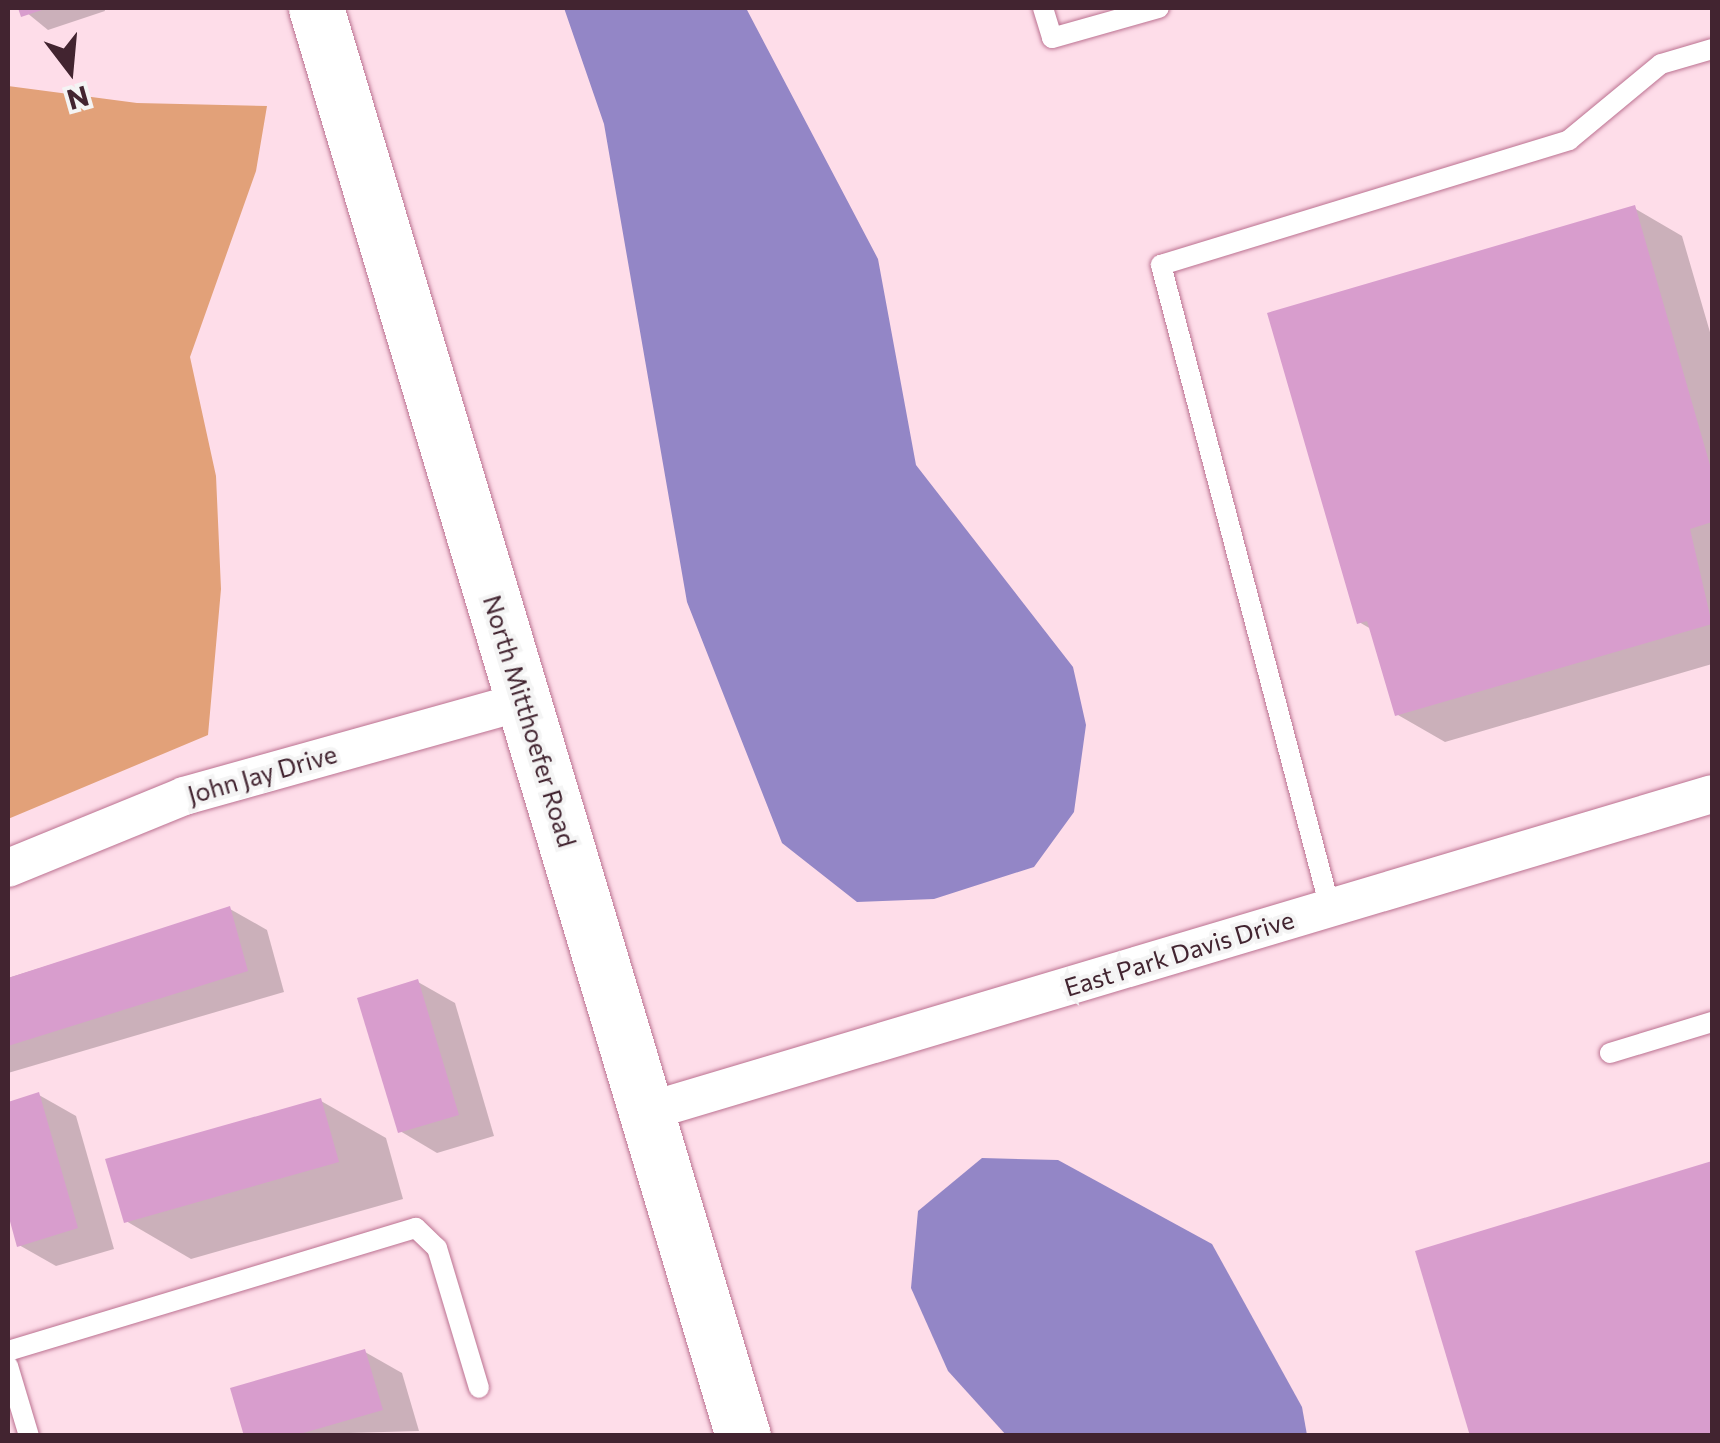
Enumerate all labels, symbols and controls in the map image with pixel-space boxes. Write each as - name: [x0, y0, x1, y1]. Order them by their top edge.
- north arrow: [20, 20, 120, 120]
- text: N: [63, 80, 93, 118]
- street label: North Mitthoefer Road: [477, 591, 583, 851]
- street label: John Jay Drive: [184, 738, 340, 810]
- street label: East Park Davis Drive: [1061, 904, 1297, 1002]

